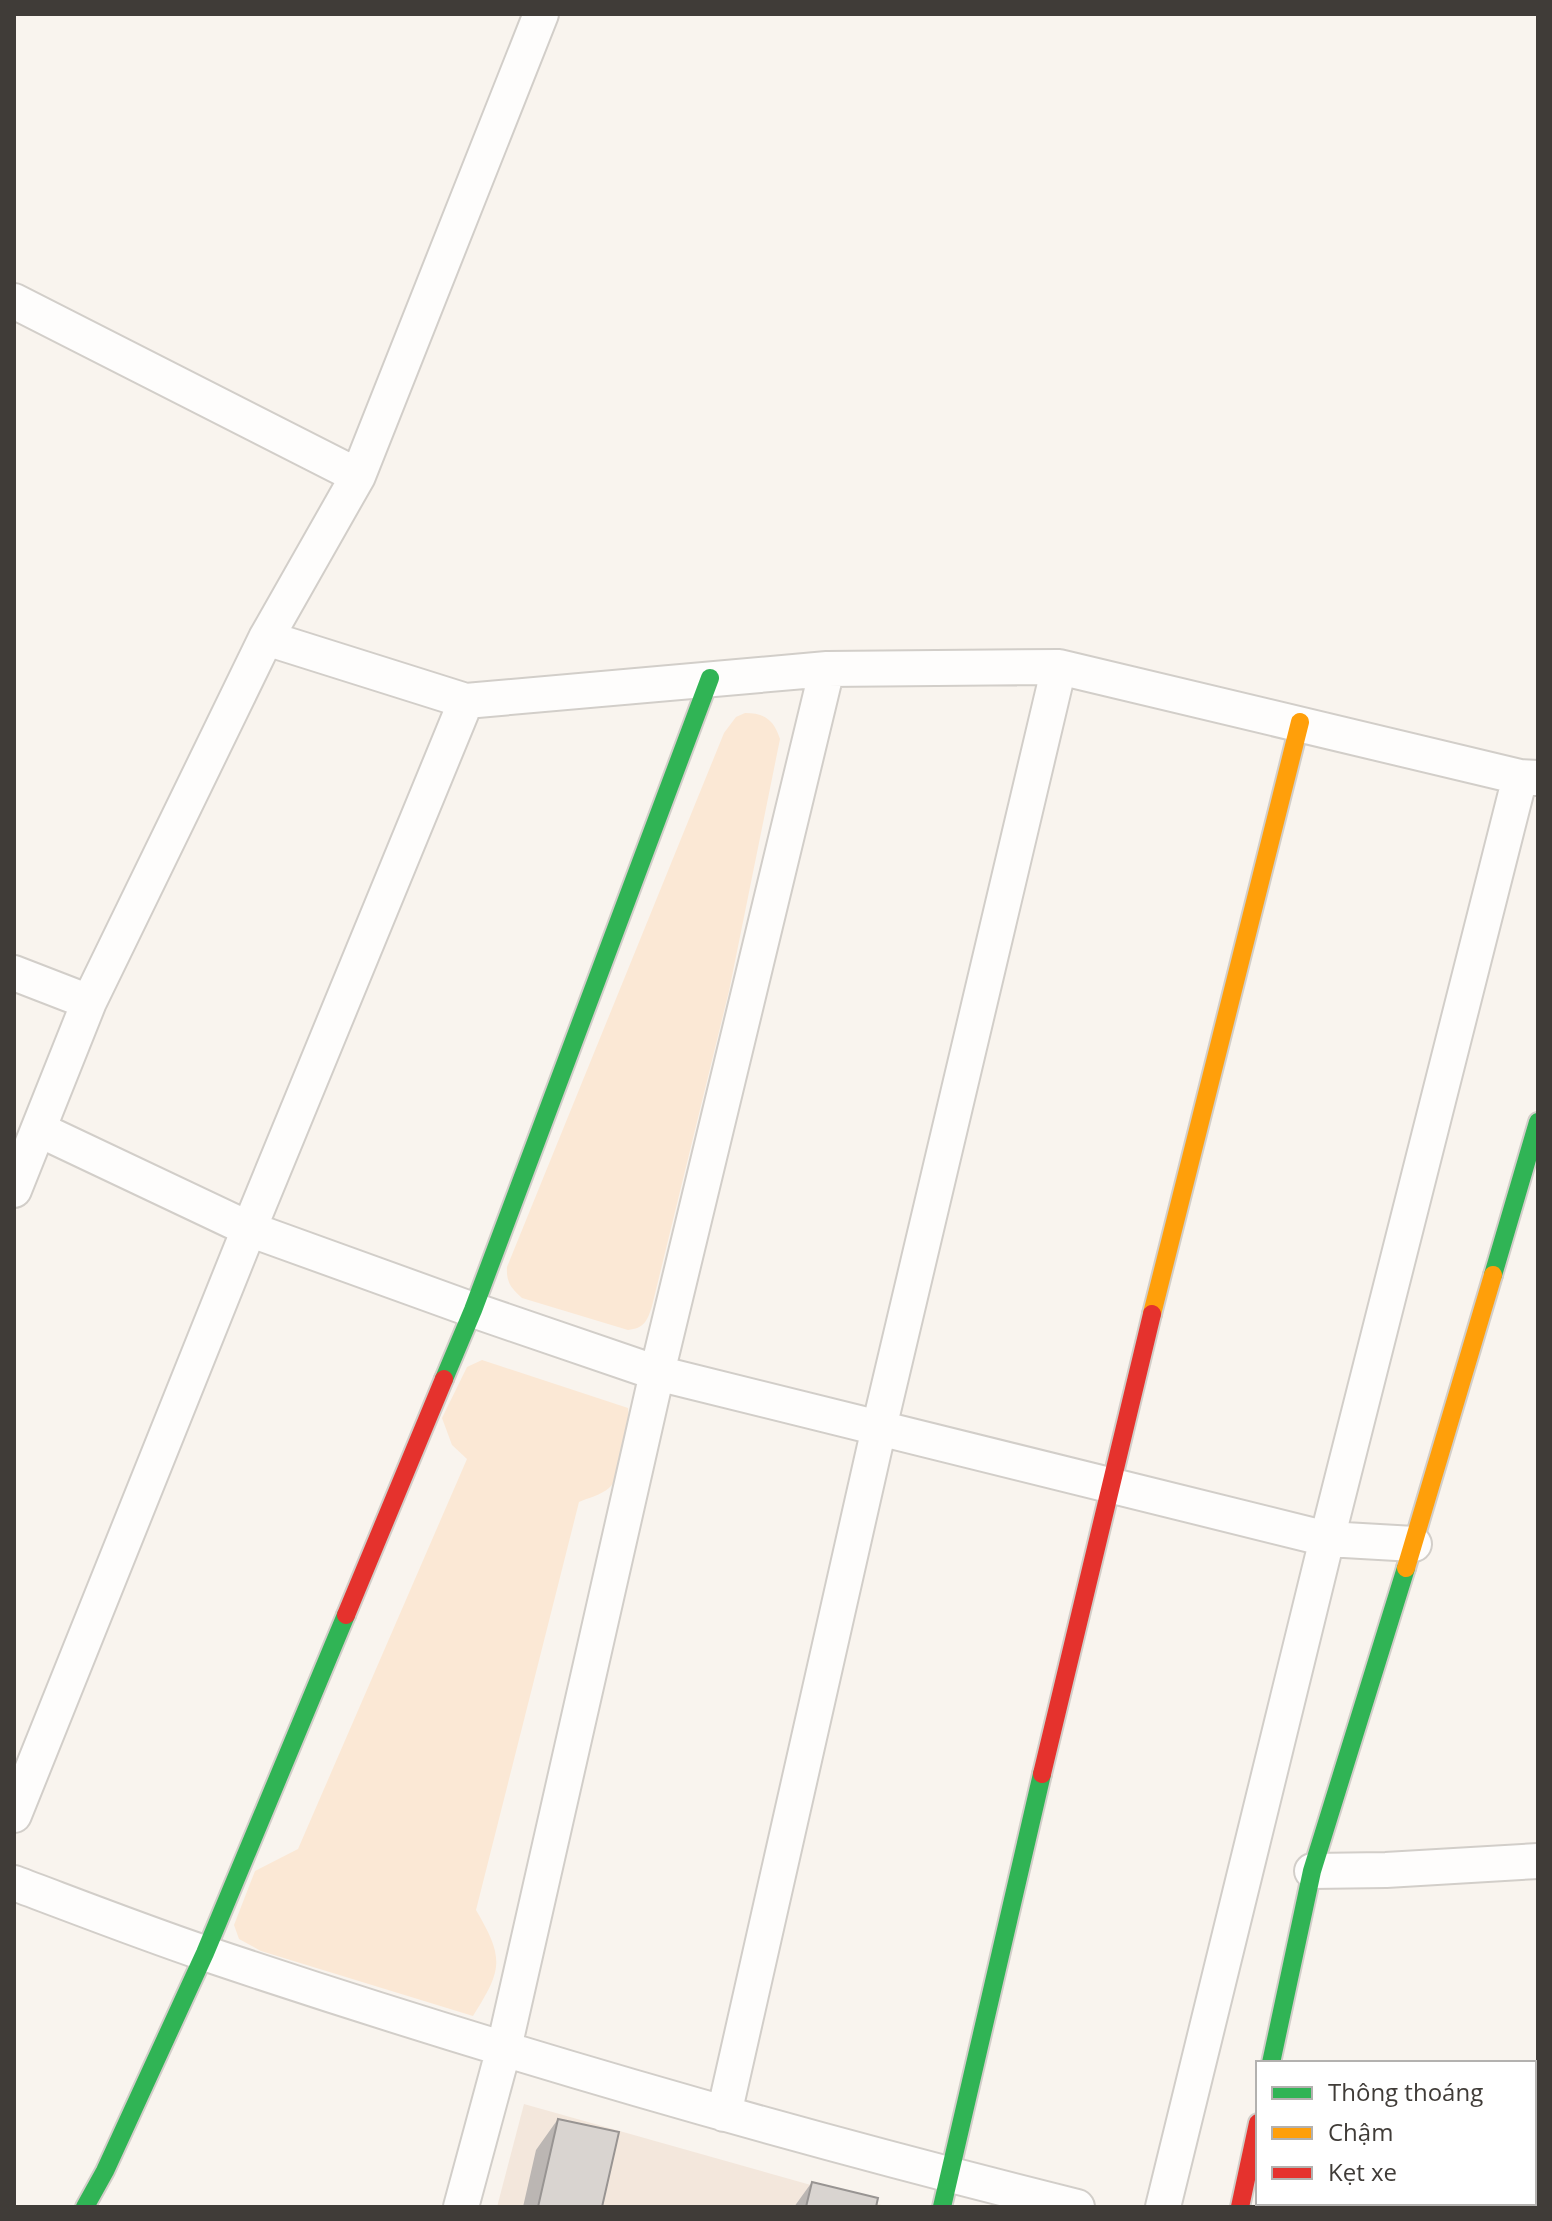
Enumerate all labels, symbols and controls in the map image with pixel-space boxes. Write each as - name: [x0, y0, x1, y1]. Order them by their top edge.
- legend: [1256, 2061, 1536, 2205]
- text: Thông thoáng: [1328, 2075, 1483, 2108]
- text: Chậm: [1328, 2115, 1393, 2148]
- text: Kẹt xe: [1328, 2155, 1397, 2188]

